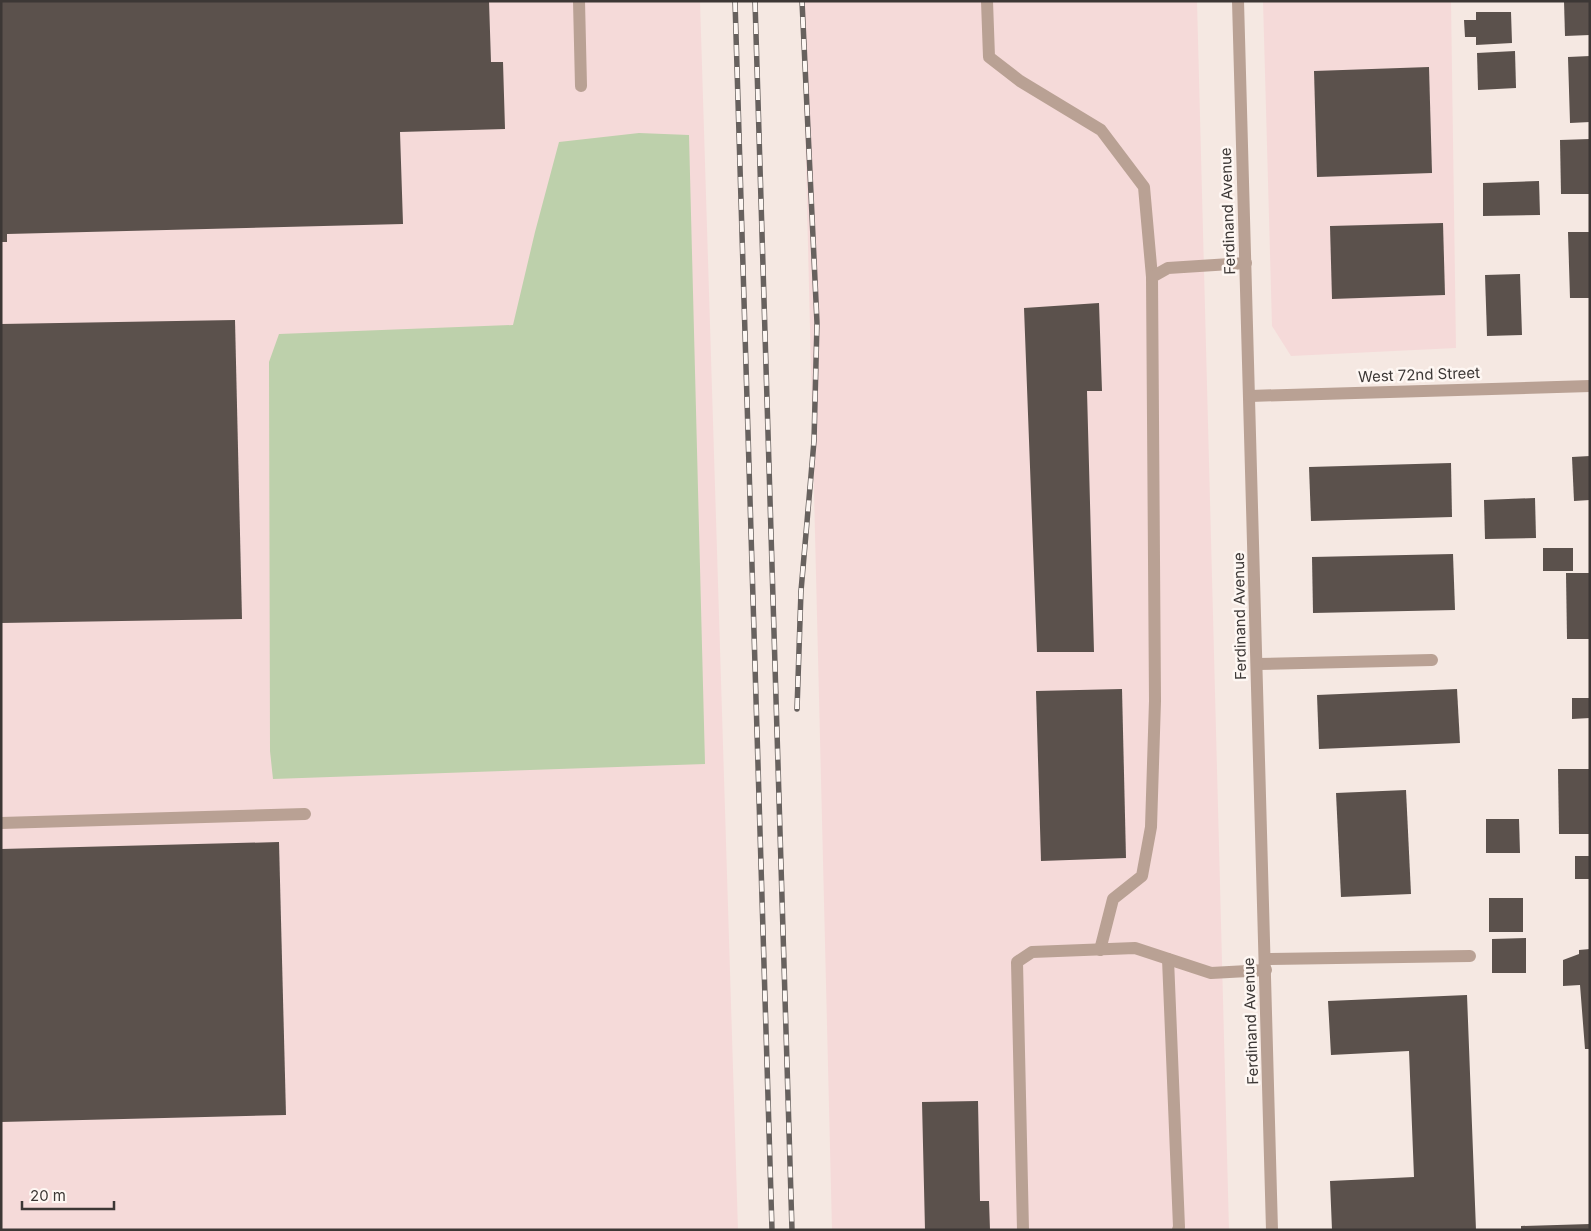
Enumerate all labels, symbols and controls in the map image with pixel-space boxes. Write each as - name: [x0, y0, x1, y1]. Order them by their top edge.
- street label: Ferdinand Avenue: [1216, 147, 1239, 275]
- street label: West 72nd Street: [1358, 363, 1480, 386]
- street label: Ferdinand Avenue: [1229, 552, 1250, 680]
- street label: Ferdinand Avenue: [1239, 957, 1262, 1085]
- scale bar: [22, 1178, 115, 1210]
- text: 20 m: [30, 1186, 66, 1205]

